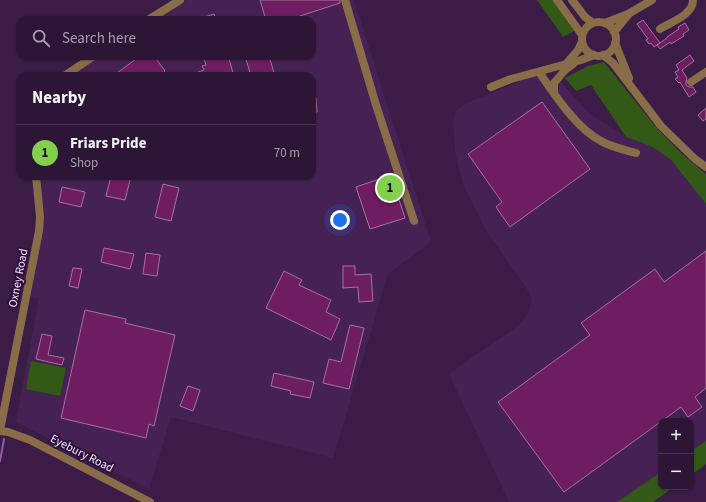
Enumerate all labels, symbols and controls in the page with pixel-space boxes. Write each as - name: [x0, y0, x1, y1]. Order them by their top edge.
- search box: [16, 16, 316, 60]
- icon: search: [30, 27, 52, 49]
- text: Search here: [62, 28, 136, 49]
- text: Nearby: [32, 86, 86, 110]
- text: Friars Pride: [70, 133, 146, 154]
- text: 1: [42, 144, 48, 162]
- text: 70 m: [274, 144, 300, 162]
- text: Shop: [70, 154, 98, 172]
- pin: 1: [377, 173, 403, 203]
- your location: [330, 210, 350, 230]
- street label: Oxney Road: [4, 247, 33, 309]
- map controls: [658, 418, 694, 490]
- button: +: [658, 418, 694, 454]
- street label: Eyebury Road: [47, 430, 116, 477]
- button: −: [658, 454, 694, 490]

